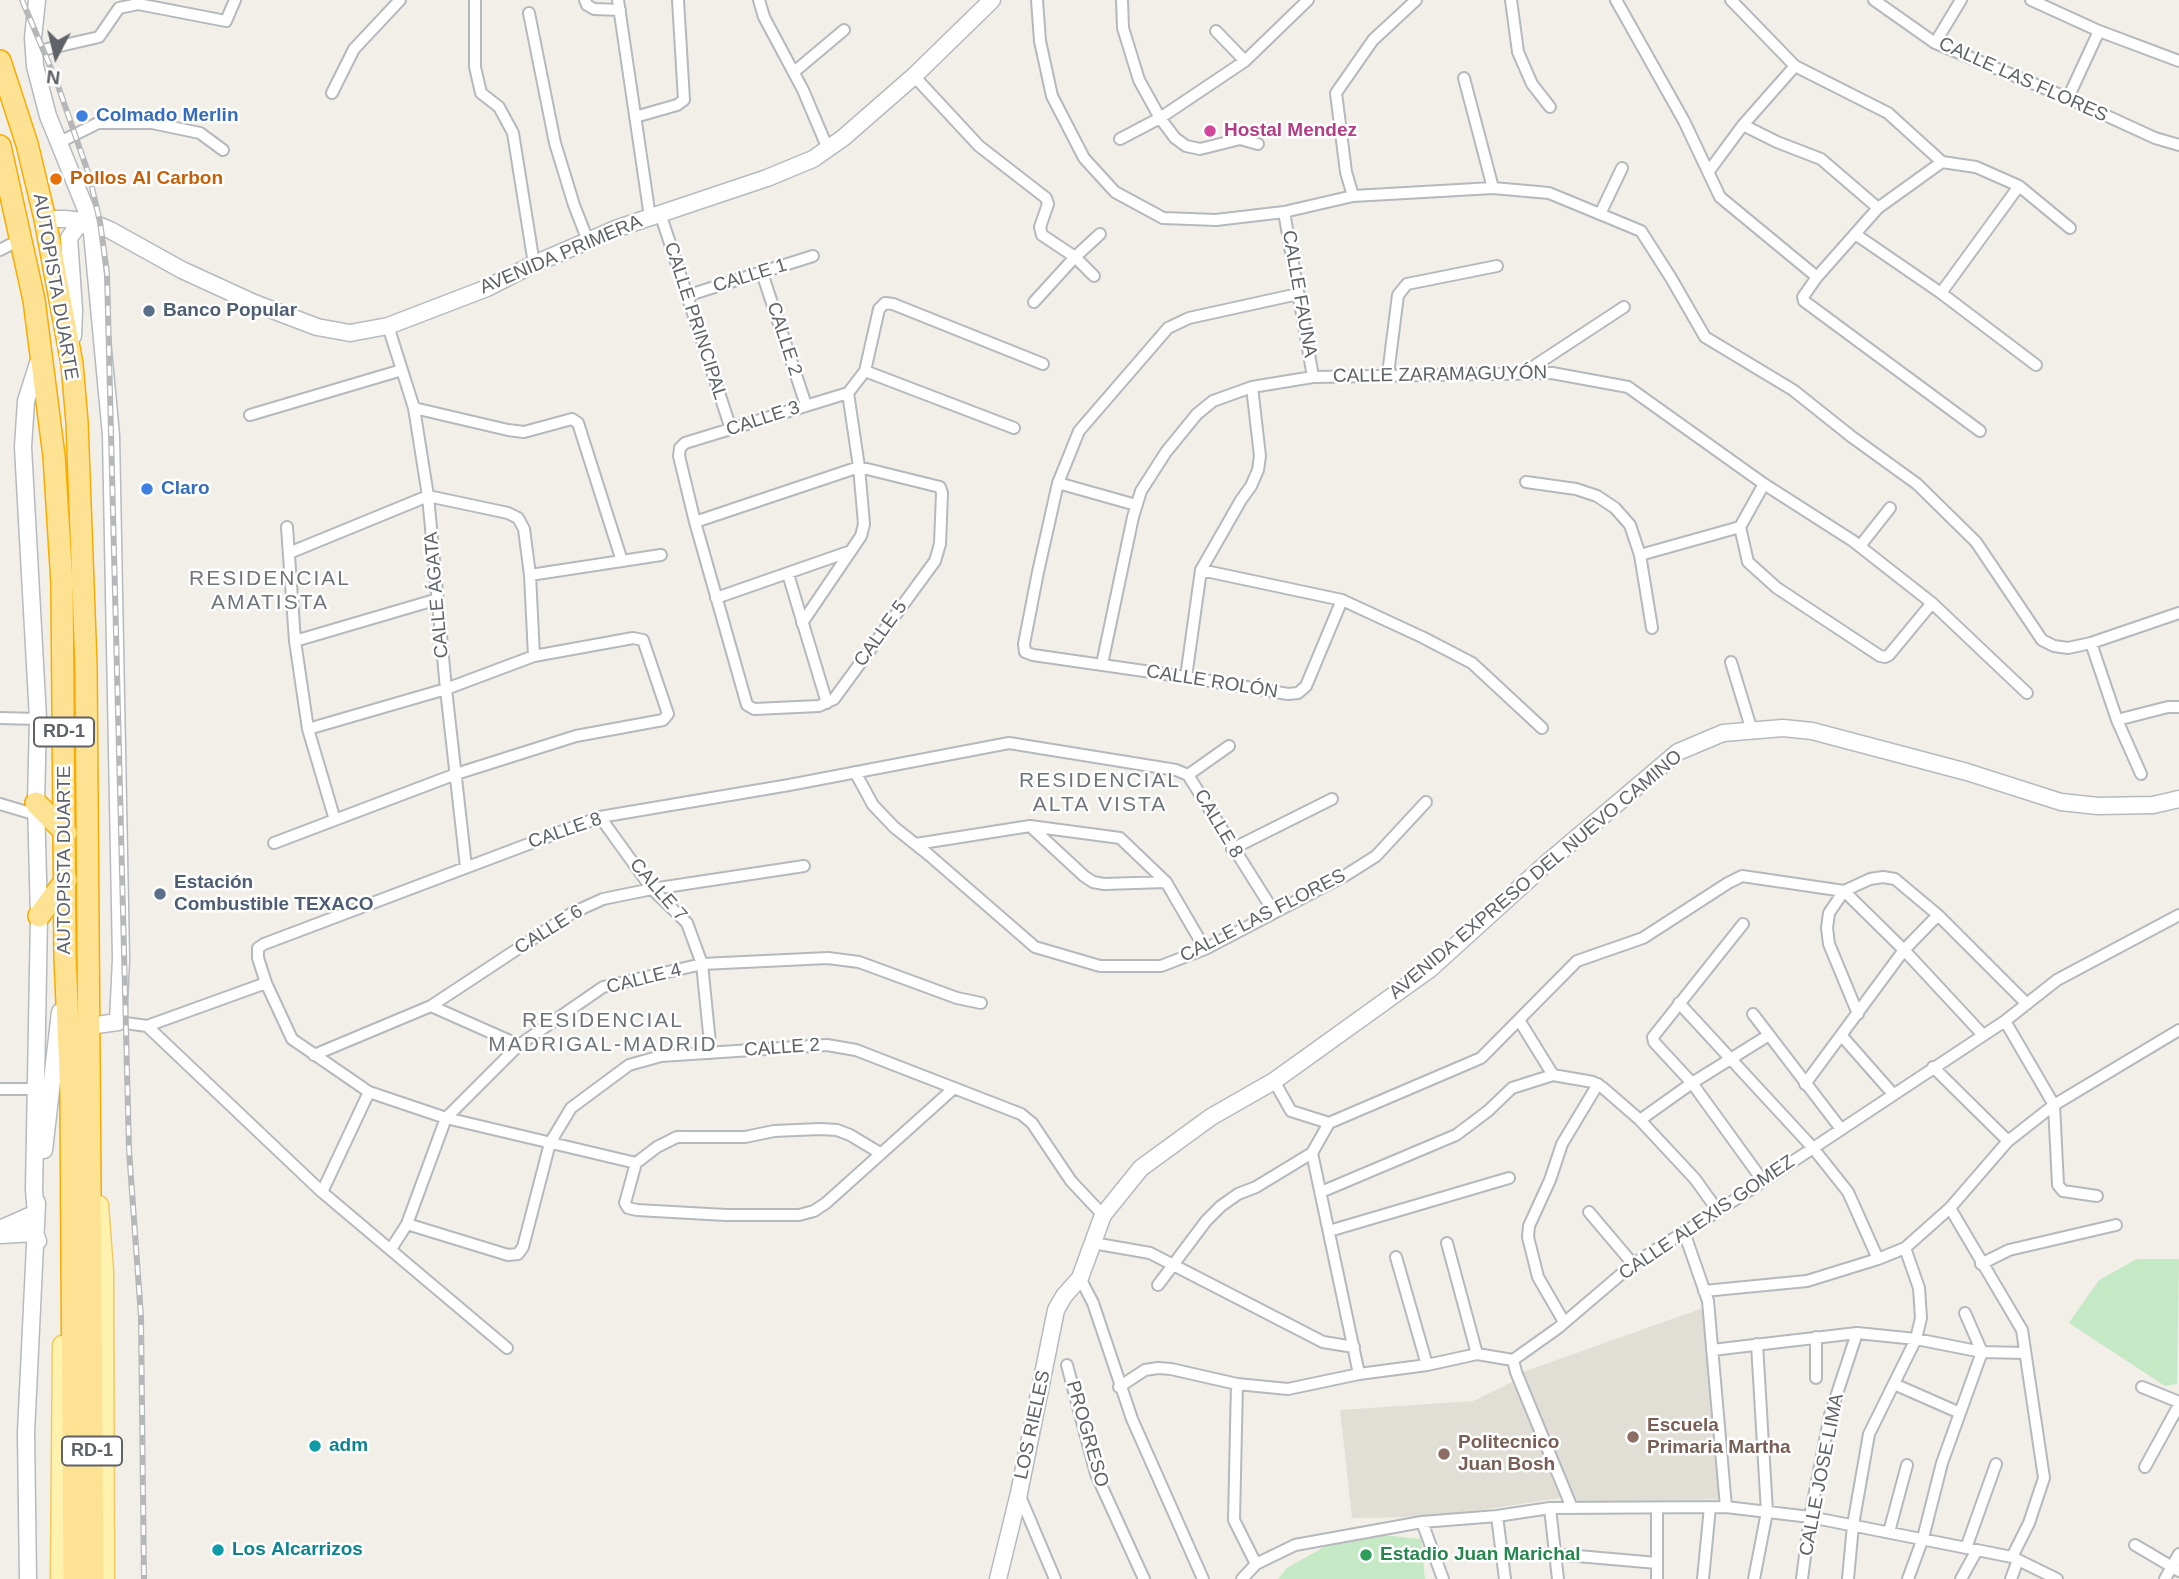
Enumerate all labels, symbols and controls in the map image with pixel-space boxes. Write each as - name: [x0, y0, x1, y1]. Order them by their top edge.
- north arrow: [21, 21, 91, 91]
- street label: CALLE LAS FLORES: [1935, 32, 2111, 128]
- text: N: [45, 66, 61, 89]
- place label: Colmado Merlin: [96, 105, 239, 127]
- marker: Colmado Merlin: [74, 108, 90, 124]
- place label: Hostal Mendez: [1224, 120, 1357, 142]
- marker: Hostal Mendez: [1202, 123, 1218, 139]
- place label: Pollos Al Carbon: [70, 168, 223, 190]
- marker: Pollos Al Carbon: [48, 171, 64, 187]
- street label: AUTOPISTA DUARTE: [27, 192, 83, 382]
- street label: AVENIDA PRIMERA: [477, 211, 645, 299]
- street label: CALLE FAUNA: [1277, 229, 1321, 359]
- street label: CALLE PRINCIPAL: [659, 239, 731, 403]
- street label: CALLE 1: [710, 254, 790, 298]
- street label: CALLE 2: [761, 299, 807, 379]
- place label: Banco Popular: [163, 300, 297, 322]
- marker: Banco Popular: [141, 303, 157, 319]
- street label: CALLE ZARAMAGUYÓN: [1333, 362, 1547, 388]
- street label: CALLE 3: [723, 396, 803, 442]
- place label: Claro: [161, 478, 210, 500]
- marker: Claro: [139, 481, 155, 497]
- street label: CALLE ÁGATA: [420, 531, 454, 659]
- district label: RESIDENCIAL AMATISTA: [190, 566, 350, 616]
- street label: CALLE 5: [849, 597, 913, 671]
- street label: CALLE ROLÓN: [1145, 660, 1279, 704]
- road number: RD-1: [34, 718, 94, 746]
- street label: AVENIDA EXPRESO DEL NUEVO CAMINO: [1385, 746, 1687, 1004]
- street label: AUTOPISTA DUARTE: [54, 766, 76, 954]
- district label: RESIDENCIAL ALTA VISTA: [1020, 768, 1180, 818]
- street label: CALLE 8: [1189, 786, 1247, 862]
- street label: CALLE 8: [525, 808, 605, 854]
- street label: CALLE 7: [624, 854, 692, 926]
- street label: CALLE LAS FLORES: [1176, 864, 1350, 968]
- place label: Estación Combustible TEXACO: [174, 872, 374, 916]
- marker: Estación Combustible TEXACO: [152, 886, 168, 902]
- street label: CALLE 6: [511, 900, 587, 960]
- street label: CALLE 4: [604, 959, 684, 999]
- district label: RESIDENCIAL MADRIGAL-MADRID: [490, 1008, 716, 1058]
- street label: CALLE 2: [743, 1034, 821, 1062]
- street label: CALLE ALEXIS GOMEZ: [1615, 1151, 1799, 1285]
- street label: LOS RIELES: [1010, 1368, 1056, 1482]
- street label: PROGRESO: [1061, 1378, 1113, 1490]
- street label: CALLE JOSE LIMA: [1795, 1392, 1849, 1558]
- place label: Escuela Primaria Martha: [1647, 1415, 1791, 1459]
- marker: Escuela Primaria Martha: [1625, 1429, 1641, 1445]
- place label: Politecnico Juan Bosh: [1458, 1432, 1559, 1476]
- place label: adm: [329, 1435, 368, 1457]
- road number: RD-1: [62, 1436, 122, 1466]
- marker: adm: [307, 1438, 323, 1454]
- marker: Politecnico Juan Bosh: [1436, 1446, 1452, 1462]
- place label: Los Alcarrizos: [232, 1539, 363, 1561]
- marker: Los Alcarrizos: [210, 1542, 226, 1558]
- place label: Estadio Juan Marichal: [1380, 1544, 1581, 1566]
- marker: Estadio Juan Marichal: [1358, 1547, 1374, 1563]

